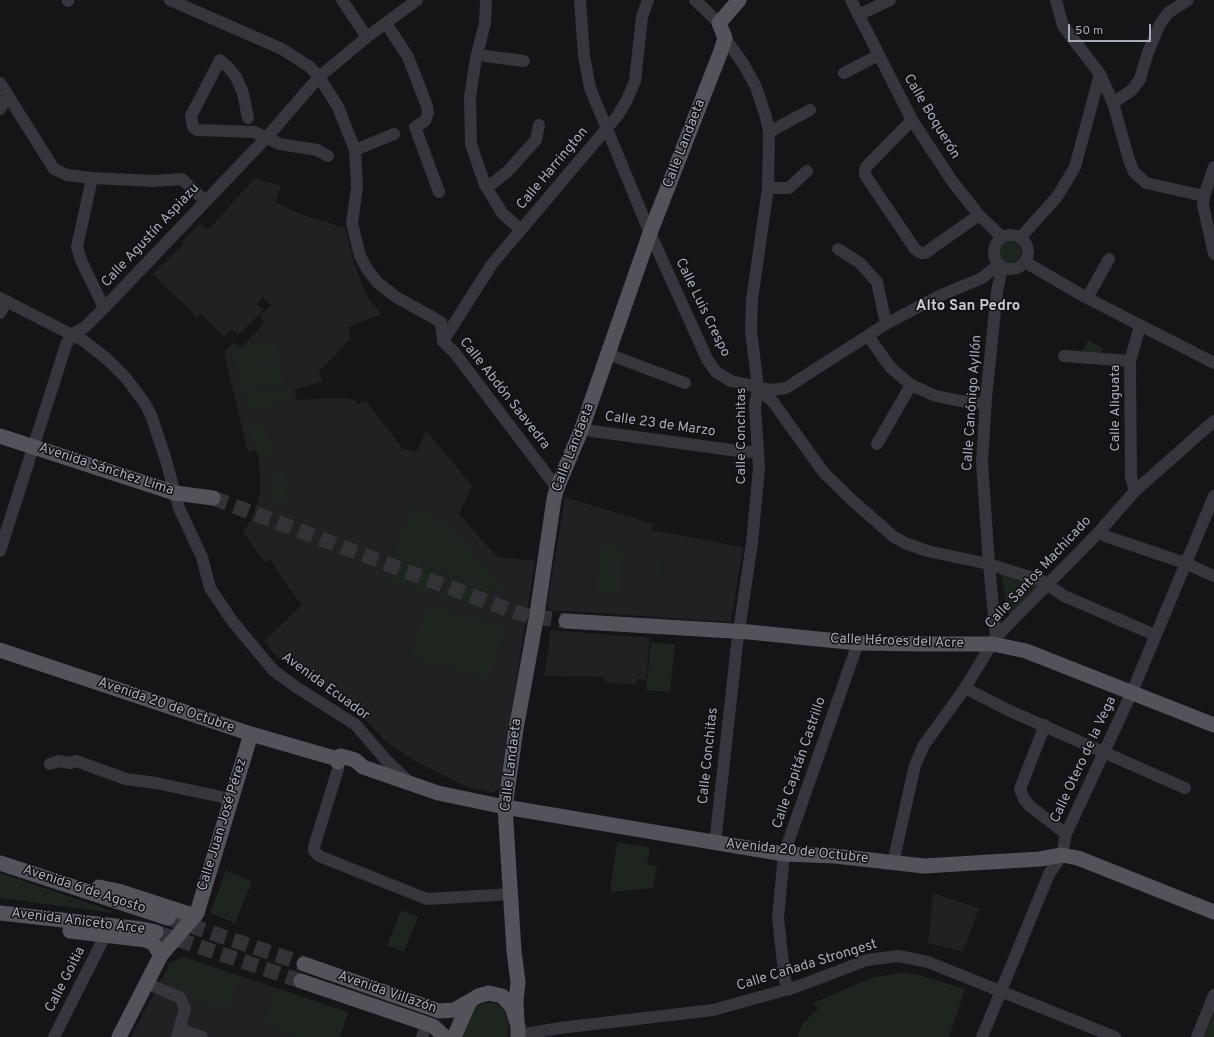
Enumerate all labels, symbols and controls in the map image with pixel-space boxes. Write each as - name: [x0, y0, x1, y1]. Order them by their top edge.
- scale bar: [1070, 16, 1153, 42]
- text: 50 m: [1075, 23, 1103, 39]
- street label: Calle Boquerón: [899, 71, 963, 163]
- street label: Calle Landaeta: [660, 97, 710, 191]
- street label: Calle Harrington: [514, 124, 592, 214]
- street label: Calle Agustín Aspiazu: [99, 181, 203, 291]
- street label: Calle Luis Crespo: [671, 256, 733, 360]
- district label: Alto San Pedro: [916, 298, 1020, 316]
- street label: Calle Canónigo Ayllón: [960, 334, 986, 472]
- street label: Calle Abdón Saavedra: [455, 335, 553, 453]
- street label: Calle Aliguata: [1108, 365, 1124, 451]
- street label: Calle Conchitas: [734, 387, 750, 485]
- street label: Calle Landaeta: [549, 401, 599, 495]
- street label: Calle 23 de Marzo: [603, 409, 717, 441]
- street label: Avenida Sánchez Lima: [36, 440, 176, 500]
- street label: Calle Santos Machicado: [982, 513, 1096, 633]
- street label: Calle Héroes del Acre: [830, 631, 964, 653]
- street label: Avenida Ecuador: [278, 649, 372, 725]
- street label: Avenida 20 de Octubre: [96, 675, 236, 737]
- street label: Calle Otero de la Vega: [1047, 694, 1121, 826]
- street label: Calle Capitán Castrillo: [770, 695, 830, 831]
- street label: Calle Conchitas: [696, 707, 722, 805]
- street label: Calle Landaeta: [498, 718, 526, 812]
- street label: Calle Juan José Pérez: [195, 757, 251, 893]
- street label: Avenida 20 de Octubre: [725, 836, 869, 868]
- street label: Avenida 6 de Agosto: [20, 862, 148, 918]
- street label: Avenida Aniceto Arce: [10, 905, 146, 939]
- street label: Calle Cañada Strongest: [735, 937, 879, 995]
- street label: Calle Goitia: [42, 944, 90, 1016]
- street label: Avenida Villazón: [335, 968, 439, 1018]

